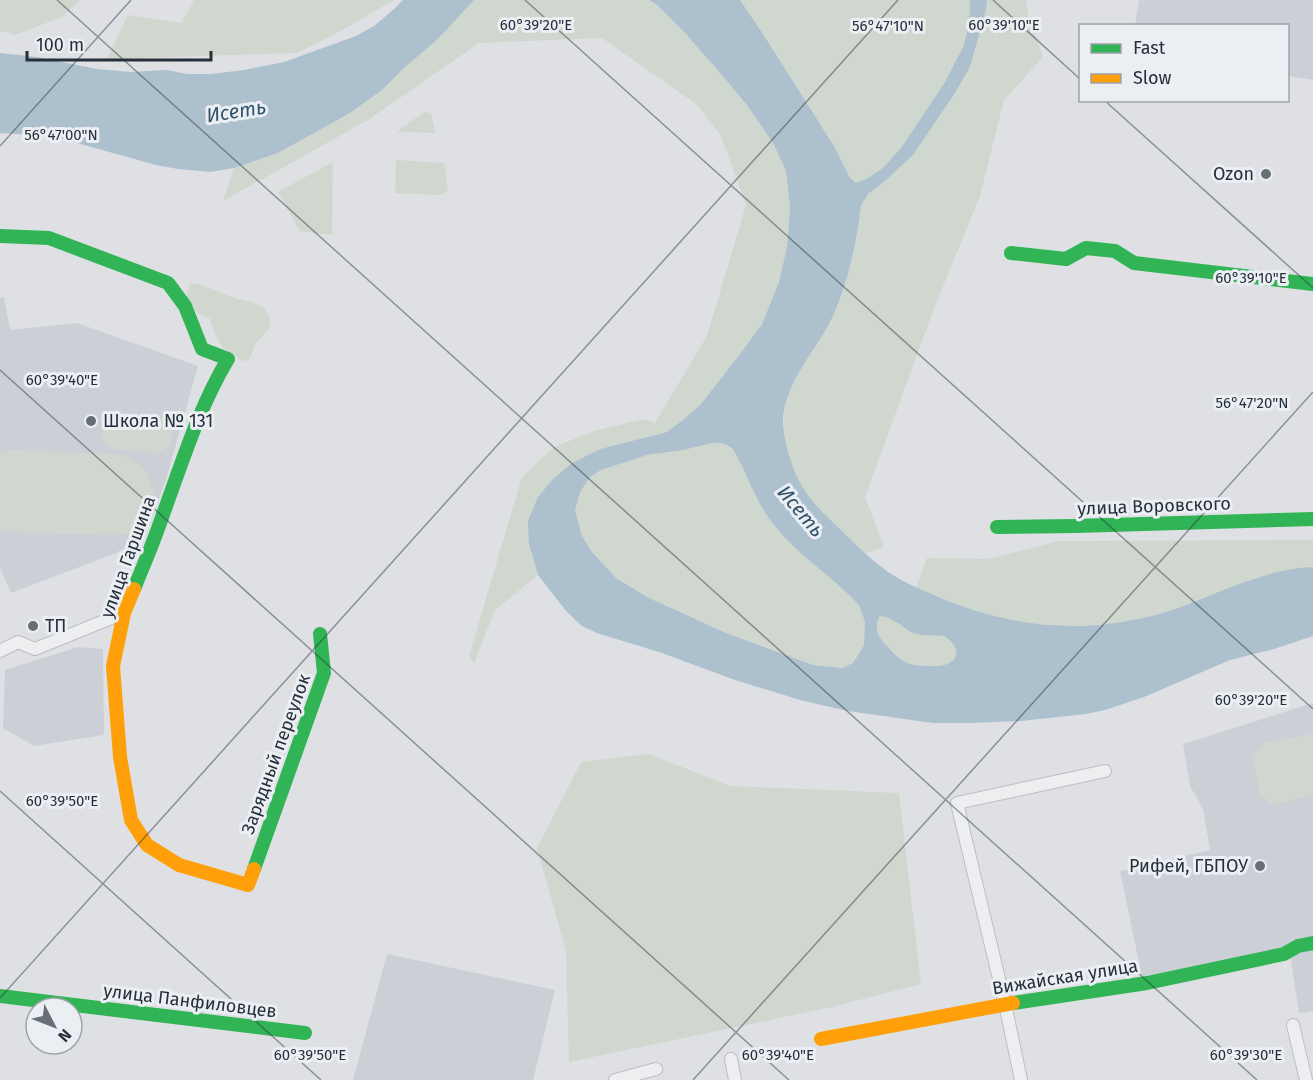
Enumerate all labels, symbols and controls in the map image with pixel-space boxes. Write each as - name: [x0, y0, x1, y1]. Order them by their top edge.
- text: 60°39'20"E: [500, 16, 572, 34]
- text: 60°39'10"E: [968, 16, 1040, 34]
- text: 56°47'10"N: [852, 17, 924, 35]
- scale bar: [27, 24, 212, 62]
- legend: [1079, 24, 1289, 102]
- text: 100 m: [36, 34, 84, 56]
- text: Fast: [1133, 37, 1166, 59]
- text: Slow: [1133, 67, 1172, 89]
- water label: Исеть: [204, 94, 268, 128]
- text: 56°47'00"N: [24, 126, 98, 144]
- place label: Ozon: [1213, 163, 1254, 185]
- marker: Ozon: [1259, 167, 1273, 181]
- text: 60°39'10"E: [1215, 269, 1287, 287]
- text: 60°39'40"E: [26, 371, 98, 389]
- text: 56°47'20"N: [1216, 394, 1288, 412]
- place label: Школа № 131: [103, 410, 213, 432]
- marker: Школа № 131: [84, 414, 98, 428]
- water label: Исеть: [772, 480, 830, 542]
- street label: улица Воровского: [1077, 492, 1231, 520]
- street label: улица Гаршина: [96, 493, 160, 621]
- place label: ТП: [45, 615, 66, 637]
- marker: ТП: [26, 619, 40, 633]
- street label: Зарядный переулок: [237, 670, 315, 837]
- text: 60°39'20"E: [1215, 691, 1287, 709]
- text: 60°39'50"E: [26, 792, 98, 810]
- place label: Рифей, ГБПОУ: [1129, 855, 1248, 877]
- marker: Рифей, ГБПОУ: [1253, 859, 1267, 873]
- street label: Вижайская улица: [991, 955, 1139, 999]
- street label: улица Панфиловцев: [102, 979, 278, 1023]
- north arrow: [24, 996, 84, 1056]
- text: N: [54, 1025, 75, 1046]
- text: 60°39'50"E: [274, 1046, 346, 1064]
- text: 60°39'40"E: [742, 1046, 814, 1064]
- text: 60°39'30"E: [1210, 1046, 1282, 1064]

